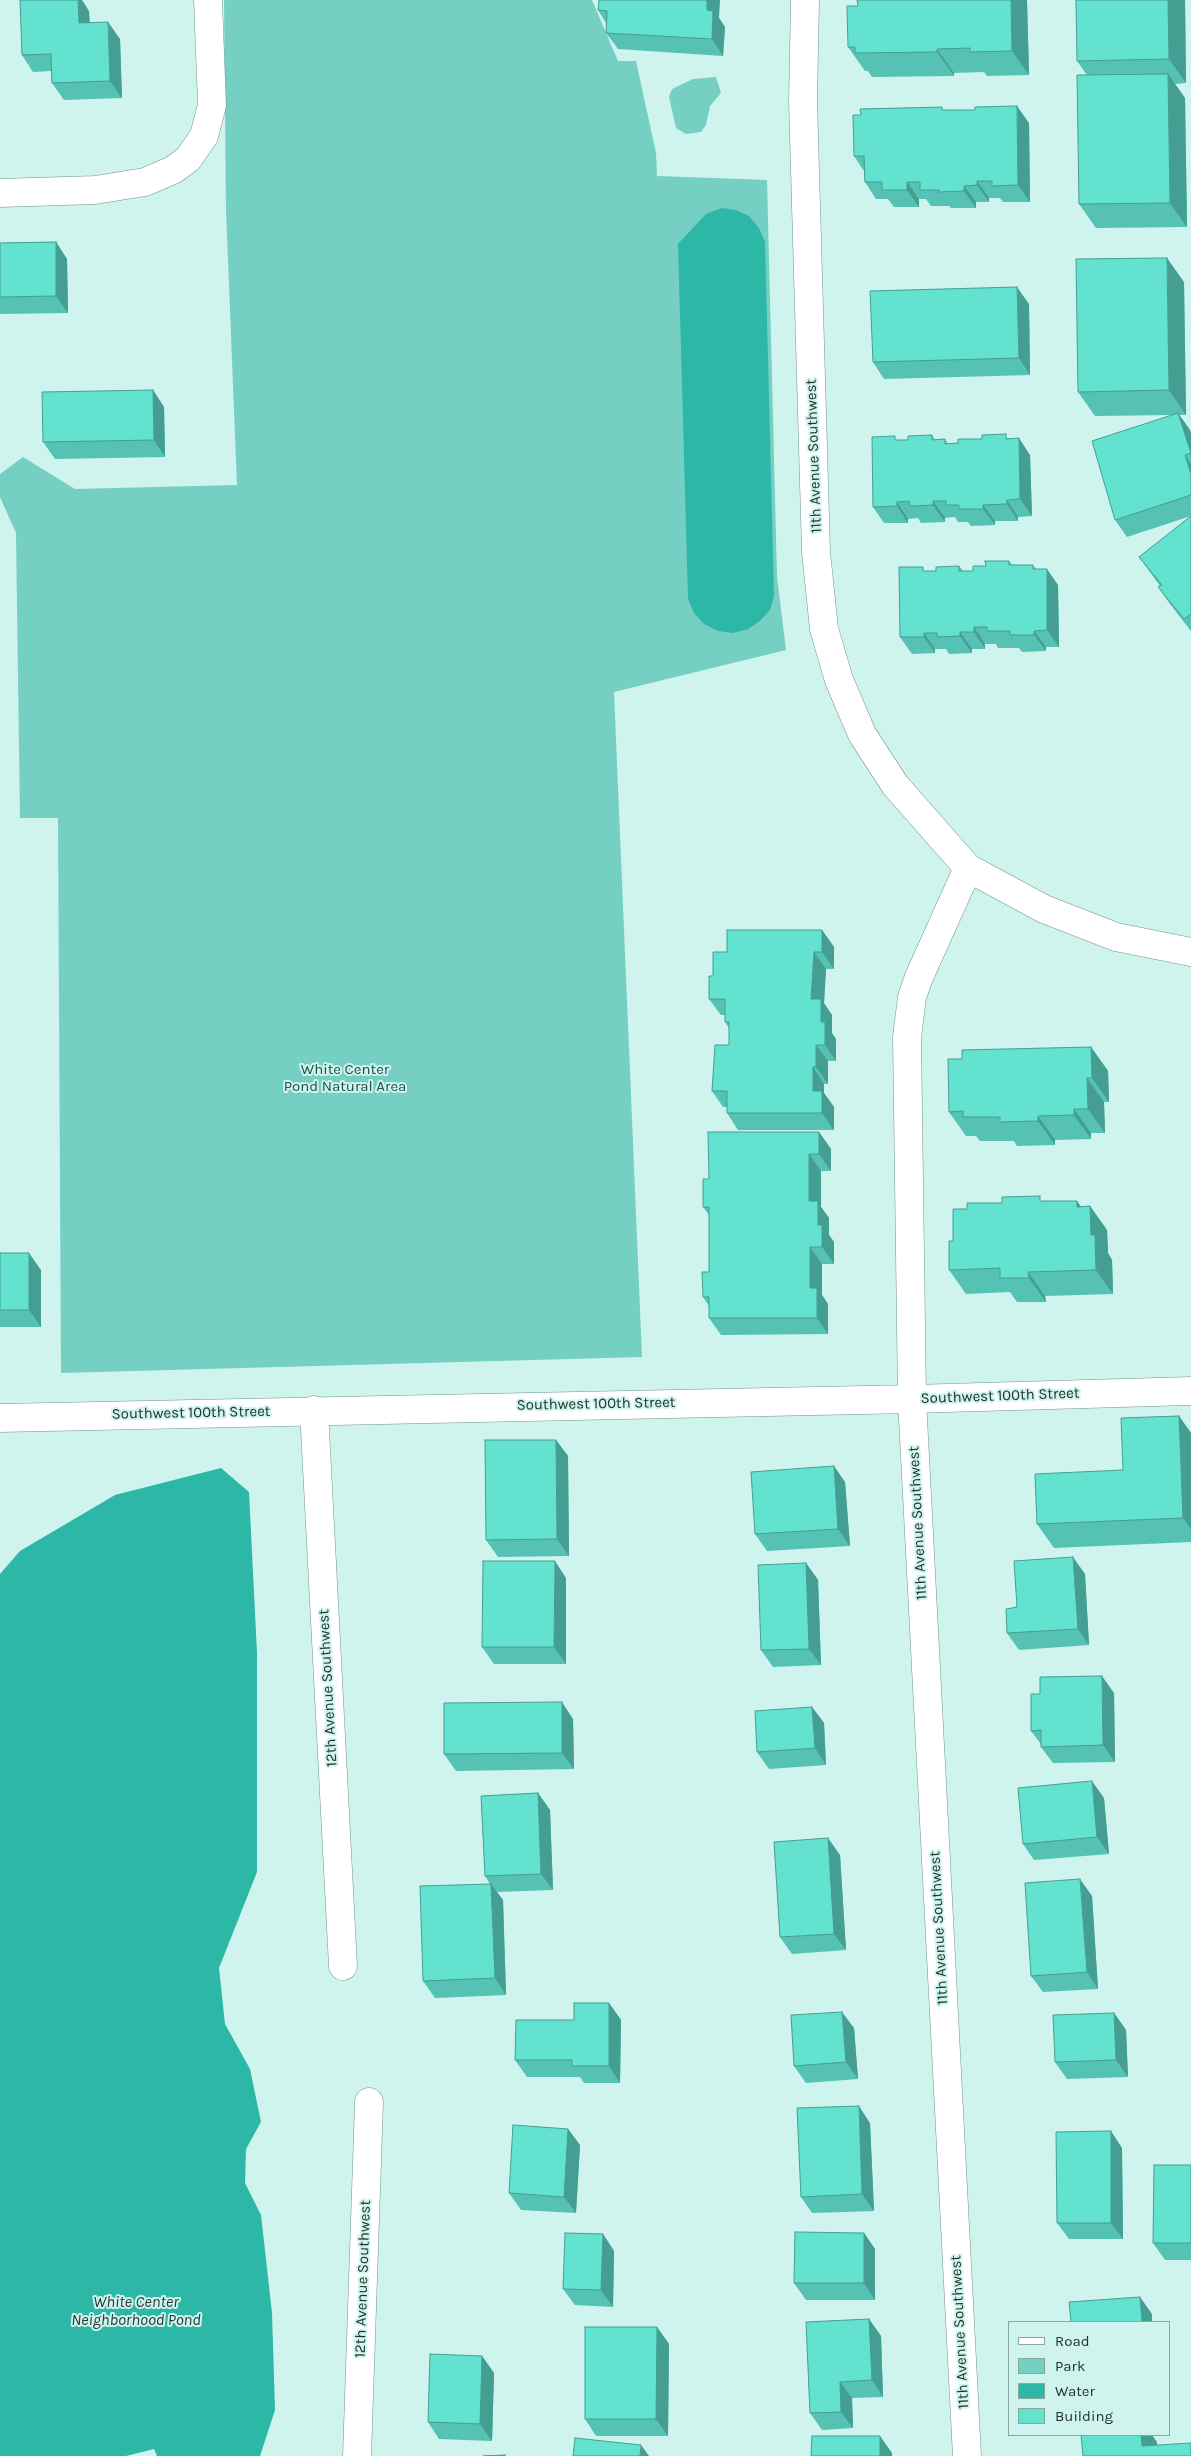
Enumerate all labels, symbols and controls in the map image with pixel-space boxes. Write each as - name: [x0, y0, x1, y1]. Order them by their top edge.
- street label: 11th Avenue Southwest: [802, 379, 826, 533]
- park label: White Center Pond Natural Area: [284, 1061, 406, 1096]
- street label: Southwest 100th Street: [920, 1384, 1080, 1408]
- street label: Southwest 100th Street: [516, 1394, 676, 1414]
- street label: Southwest 100th Street: [111, 1403, 271, 1423]
- street label: 11th Avenue Southwest: [905, 1446, 931, 1600]
- street label: 12th Avenue Southwest: [315, 1609, 341, 1767]
- street label: 11th Avenue Southwest: [926, 1851, 952, 2005]
- street label: 12th Avenue Southwest: [351, 2200, 375, 2358]
- street label: 11th Avenue Southwest: [947, 2255, 973, 2409]
- water label: White Center Neighborhood Pond: [71, 2292, 201, 2330]
- legend: [1008, 2321, 1171, 2436]
- text: Road: [1055, 2332, 1090, 2350]
- text: Park: [1055, 2357, 1085, 2375]
- text: Water: [1055, 2382, 1095, 2400]
- text: Building: [1055, 2407, 1113, 2425]

